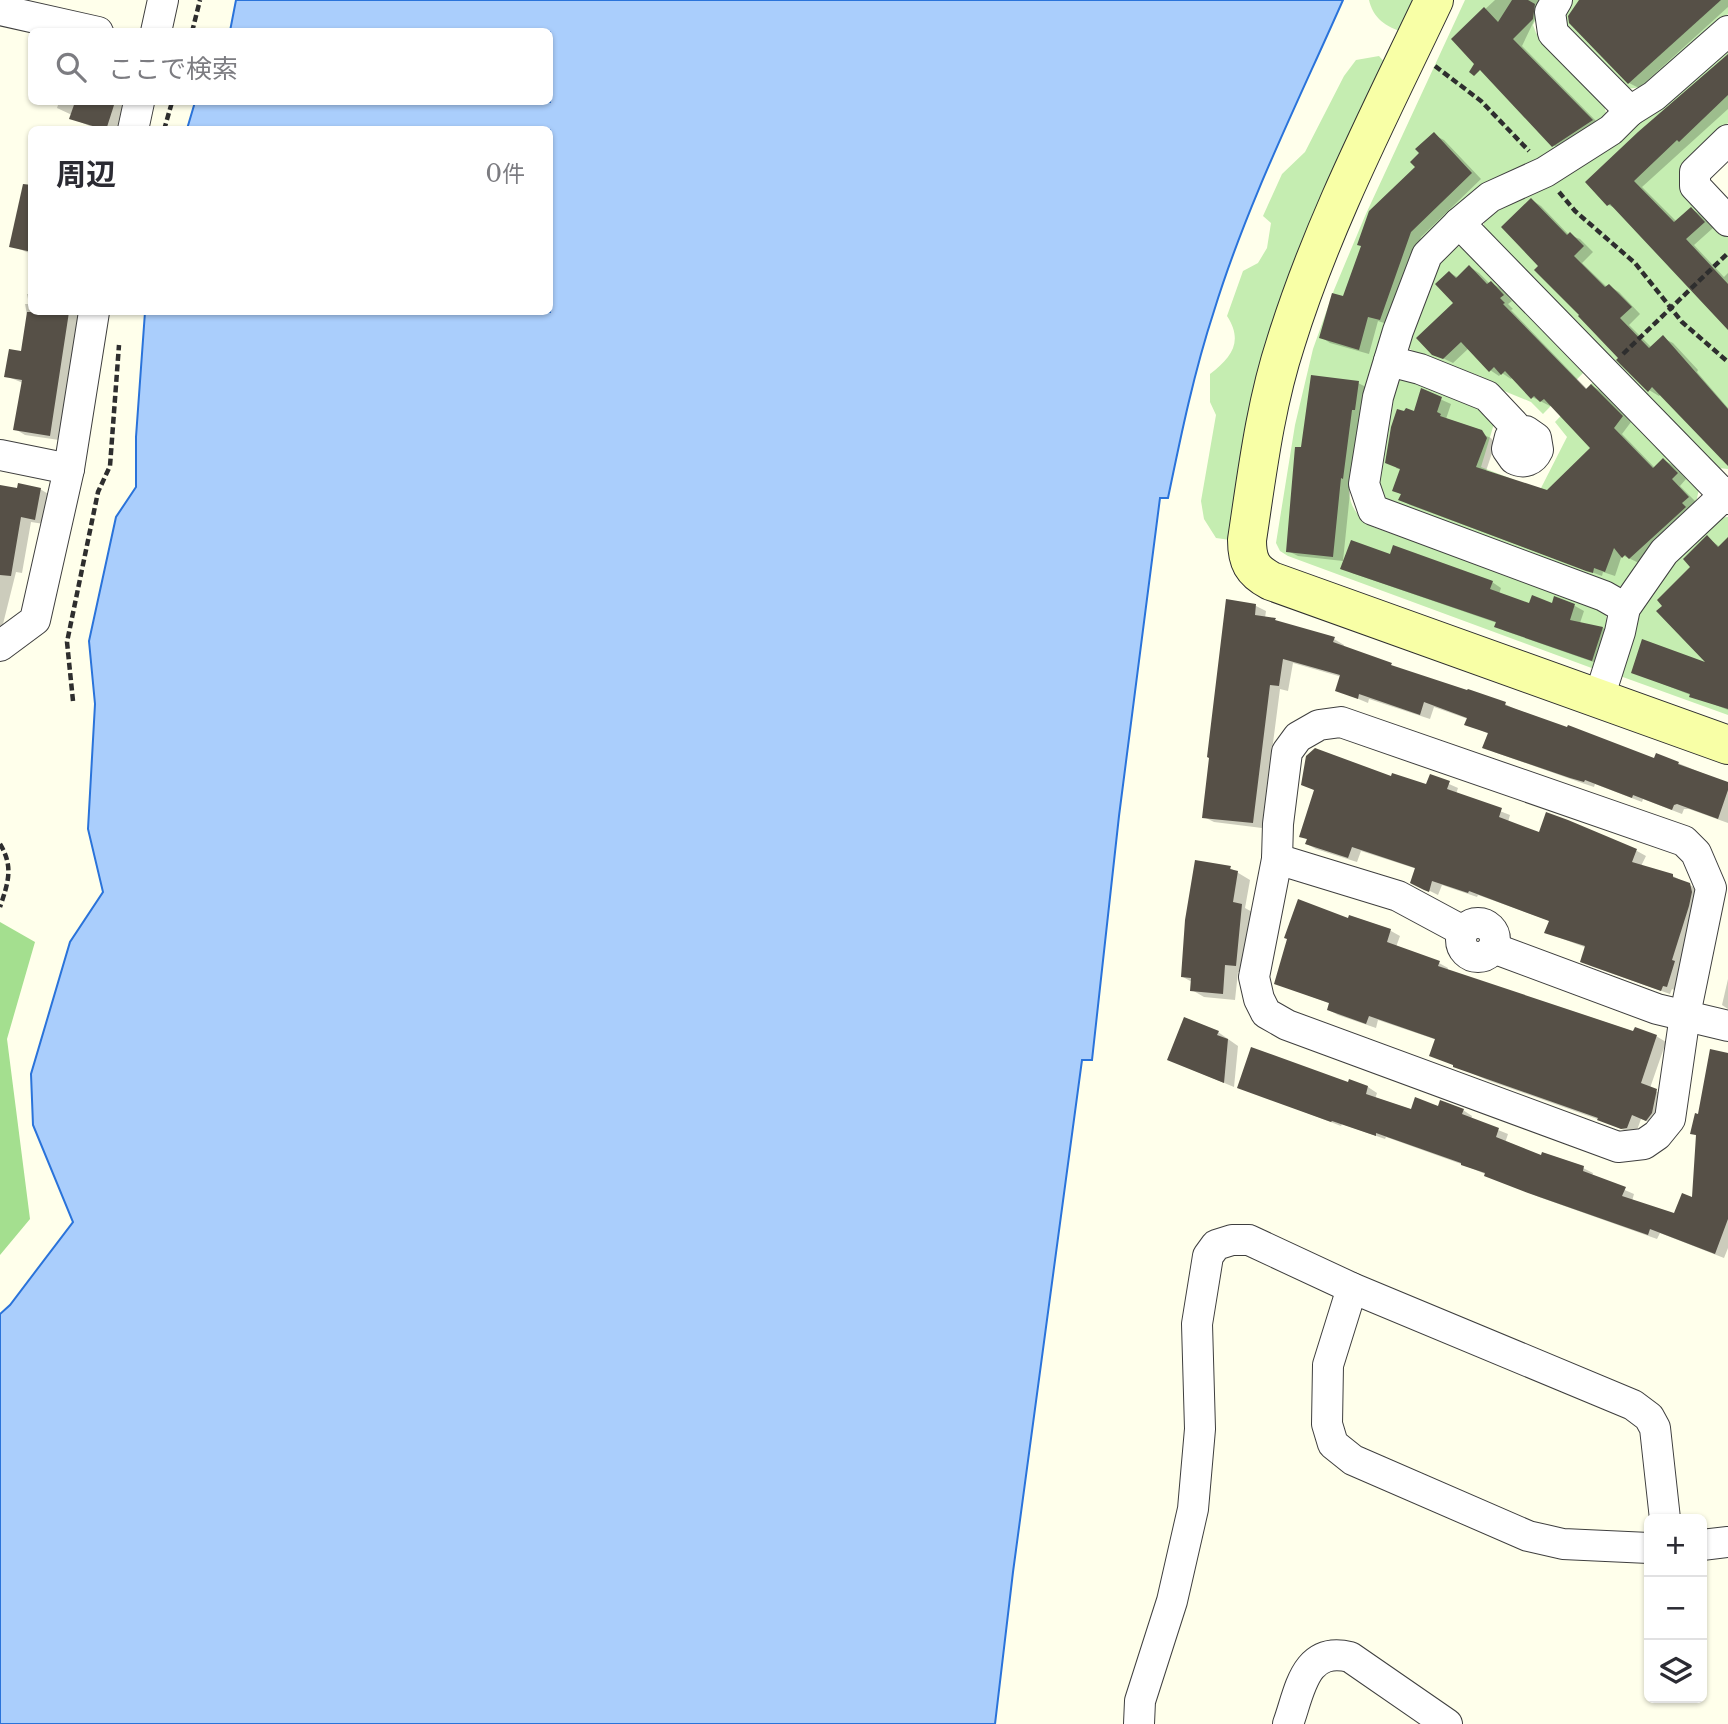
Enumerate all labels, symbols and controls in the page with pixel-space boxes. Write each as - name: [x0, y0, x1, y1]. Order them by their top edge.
- search box: [28, 28, 553, 105]
- icon: search: [52, 48, 90, 86]
- text: ここで検索: [108, 53, 238, 85]
- text: 周辺: [56, 156, 116, 193]
- text: 0件: [486, 160, 525, 188]
- map controls: [1644, 1514, 1707, 1703]
- button: +: [1644, 1514, 1707, 1577]
- button: −: [1644, 1577, 1707, 1640]
- button: layers: [1644, 1640, 1707, 1703]

